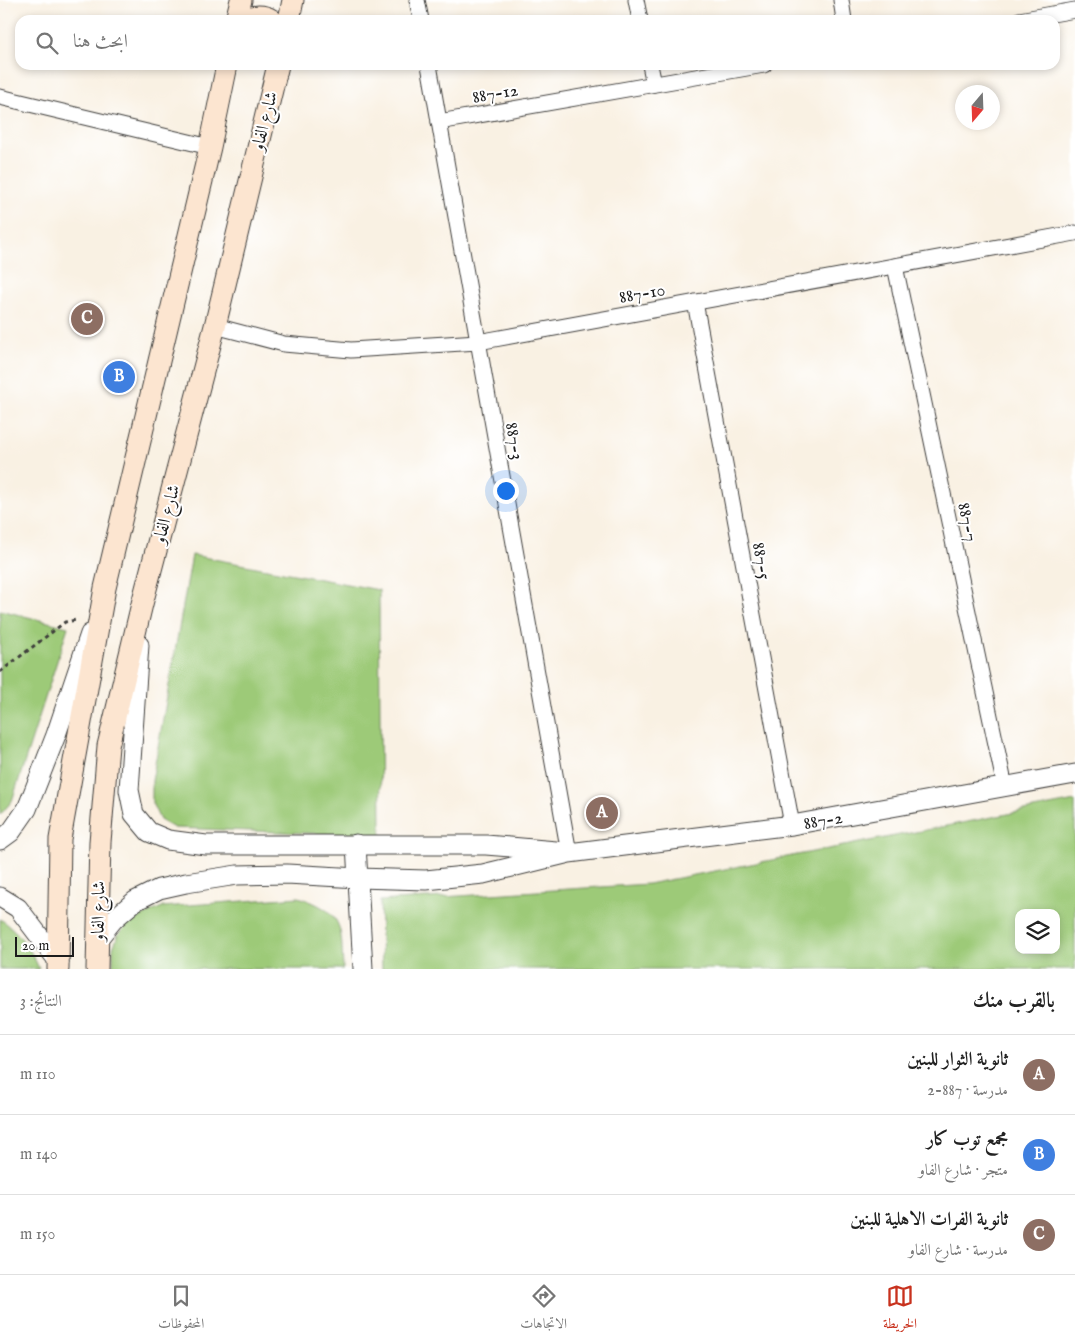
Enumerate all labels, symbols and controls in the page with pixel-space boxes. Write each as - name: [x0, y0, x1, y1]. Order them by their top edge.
- search box: [15, 15, 1060, 70]
- icon: search: [33, 29, 61, 57]
- text: ابحث هنا: [73, 30, 128, 54]
- street label: 887-12: [471, 79, 520, 110]
- north arrow: [955, 85, 1000, 130]
- street label: شارع الفاو: [247, 89, 286, 156]
- street label: 887-10: [617, 279, 667, 310]
- pin: C: [71, 300, 103, 338]
- pin: B: [103, 358, 135, 396]
- street label: 887-3: [499, 421, 528, 462]
- your location: [493, 478, 519, 504]
- street label: شارع الفاو: [148, 482, 188, 549]
- street label: 887-7: [951, 501, 982, 544]
- street label: 887-5: [746, 541, 775, 582]
- pin: A: [586, 794, 618, 832]
- street label: 887-2: [802, 807, 845, 836]
- street label: شارع الفاو: [87, 881, 114, 943]
- map controls: [1015, 909, 1060, 954]
- button: layers: [1015, 909, 1060, 954]
- scale bar: [15, 934, 74, 957]
- text: 20 m: [22, 937, 49, 955]
- text: بالقرب منك: [973, 988, 1055, 1015]
- text: النتائج: 3: [20, 992, 62, 1012]
- text: ثانوية الثوار للبنين: [907, 1048, 1008, 1072]
- text: 110 m: [20, 1065, 56, 1085]
- text: A: [1034, 1065, 1044, 1085]
- text: مدرسة · 887-2: [927, 1081, 1008, 1101]
- text: مجمع توب كار: [926, 1128, 1008, 1152]
- text: 140 m: [20, 1145, 58, 1165]
- text: B: [1034, 1145, 1044, 1165]
- text: متجر · شارع الفاو: [918, 1161, 1008, 1181]
- text: ثانوية الفرات الاهلية للبنين: [850, 1208, 1008, 1232]
- text: 150 m: [20, 1225, 55, 1245]
- text: C: [1033, 1225, 1045, 1245]
- text: مدرسة · شارع الفاو: [909, 1241, 1008, 1261]
- tab: المحفوظات: [158, 1282, 204, 1337]
- tab: الاتجاهات: [520, 1282, 567, 1337]
- tab: الخريطة: [883, 1282, 917, 1337]

